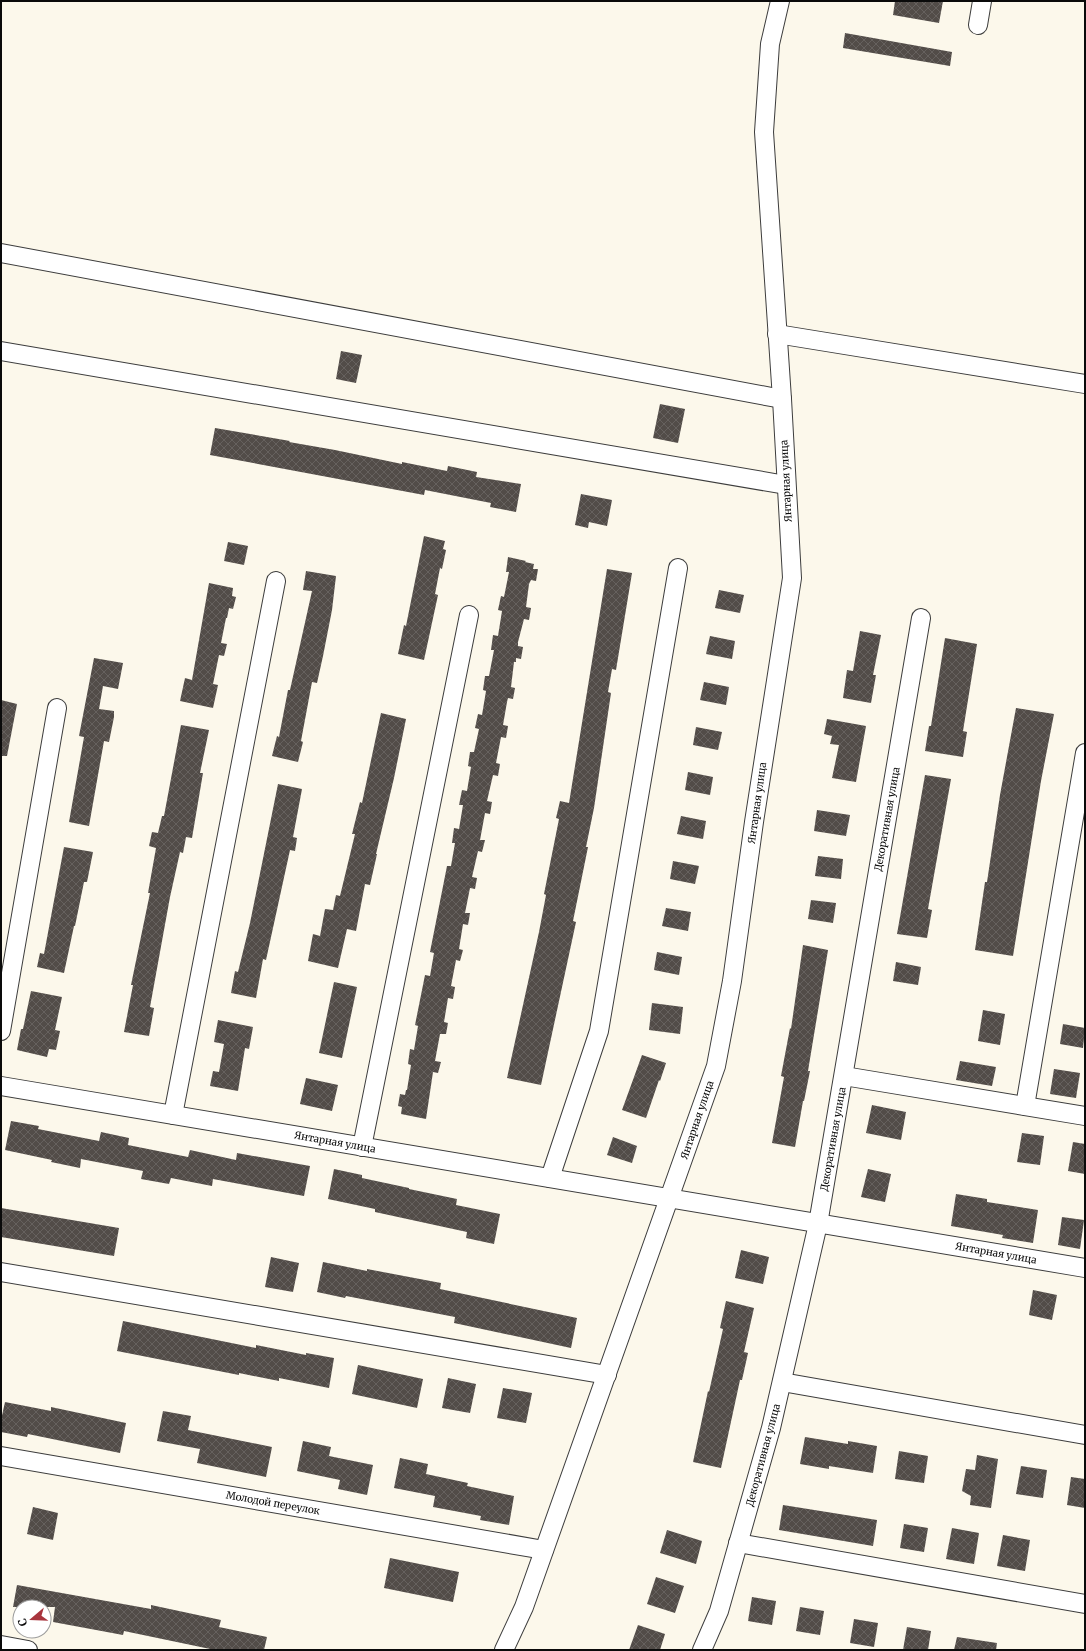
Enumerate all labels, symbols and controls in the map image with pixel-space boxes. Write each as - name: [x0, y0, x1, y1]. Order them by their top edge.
- street label: Янтарная улица: [777, 439, 795, 523]
- street label: Янтарная улица: [745, 761, 769, 845]
- street label: Декоративная улица: [871, 765, 903, 872]
- street label: Янтарная улица: [677, 1078, 717, 1161]
- street label: Декоративная улица: [817, 1085, 849, 1192]
- street label: Янтарная улица: [293, 1128, 377, 1156]
- street label: Янтарная улица: [954, 1239, 1038, 1267]
- street label: Декоративная улица: [743, 1402, 783, 1508]
- street label: Молодой переулок: [225, 1488, 322, 1518]
- north arrow: [12, 1599, 52, 1639]
- text: С: [15, 1617, 30, 1628]

